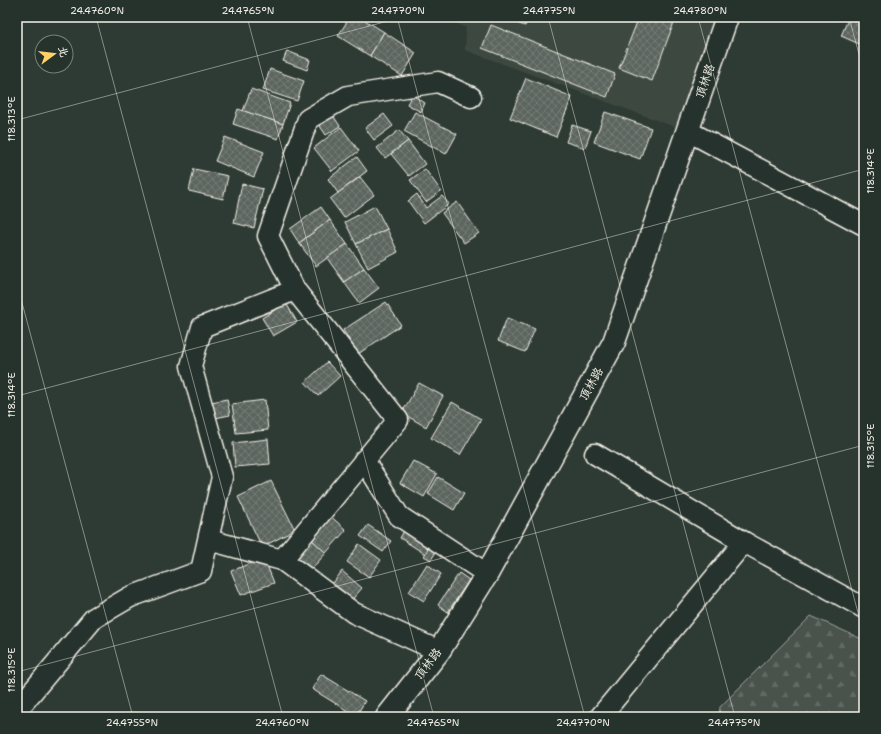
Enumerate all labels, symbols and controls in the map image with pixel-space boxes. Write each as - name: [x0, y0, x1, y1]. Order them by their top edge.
- text: 24.4760°N: [70, 4, 124, 17]
- text: 24.4765°N: [221, 4, 275, 17]
- text: 24.4770°N: [371, 4, 425, 17]
- text: 24.4775°N: [523, 4, 575, 17]
- text: 24.4780°N: [673, 4, 727, 17]
- north arrow: [34, 34, 74, 74]
- text: 北: [55, 44, 72, 59]
- street label: 頂林路: [692, 61, 718, 101]
- text: 118.313°E: [5, 96, 18, 142]
- text: 118.314°E: [864, 148, 877, 194]
- street label: 頂林路: [575, 364, 607, 404]
- text: 118.314°E: [5, 372, 18, 418]
- text: 118.315°E: [864, 424, 877, 468]
- street label: 頂林路: [411, 645, 445, 683]
- text: 118.315°E: [5, 648, 18, 692]
- text: 24.4755°N: [106, 716, 158, 729]
- text: 24.4760°N: [255, 716, 309, 729]
- text: 24.4765°N: [406, 716, 460, 729]
- text: 24.4770°N: [556, 716, 610, 729]
- text: 24.4775°N: [708, 716, 760, 729]

